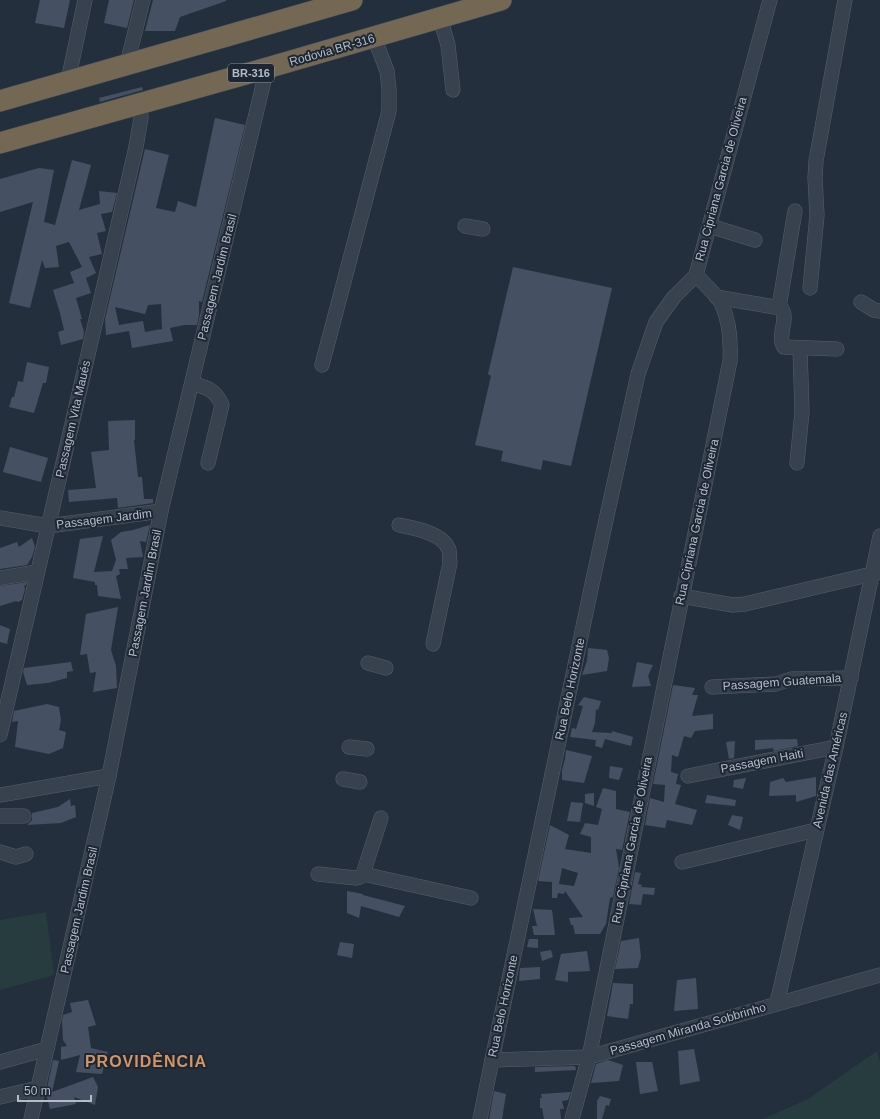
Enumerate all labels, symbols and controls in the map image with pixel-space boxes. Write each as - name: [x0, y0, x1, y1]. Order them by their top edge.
- street label: Rodovia BR-316: [288, 31, 377, 69]
- road number: BR-316: [228, 64, 274, 82]
- street label: Rua Cipriana Garcia de Oliveira: [692, 95, 750, 263]
- street label: Passagem Jardim Brasil: [195, 213, 239, 341]
- street label: Passagem Vita Maués: [53, 359, 93, 479]
- street label: Rua Cipriana Garcia de Oliveira: [673, 437, 722, 606]
- street label: Passagem Jardim: [55, 506, 153, 532]
- street label: Passagem Jardim Brasil: [126, 528, 164, 658]
- street label: Rua Belo Horizonte: [552, 636, 588, 741]
- street label: Passagem Guatemala: [722, 671, 842, 693]
- street label: Avenida das Américas: [810, 711, 850, 829]
- street label: Passagem Haiti: [719, 746, 805, 776]
- street label: Rua Cipriana Garcia de Oliveira: [609, 755, 655, 924]
- street label: Passagem Jardim Brasil: [58, 845, 100, 975]
- street label: Rua Belo Horizonte: [485, 953, 521, 1058]
- street label: Passagem Miranda Sobbrinho: [608, 1000, 768, 1058]
- district label: PROVIDÊNCIA: [85, 1052, 207, 1070]
- scale bar: [18, 1077, 91, 1103]
- text: 50 m: [24, 1084, 51, 1098]

